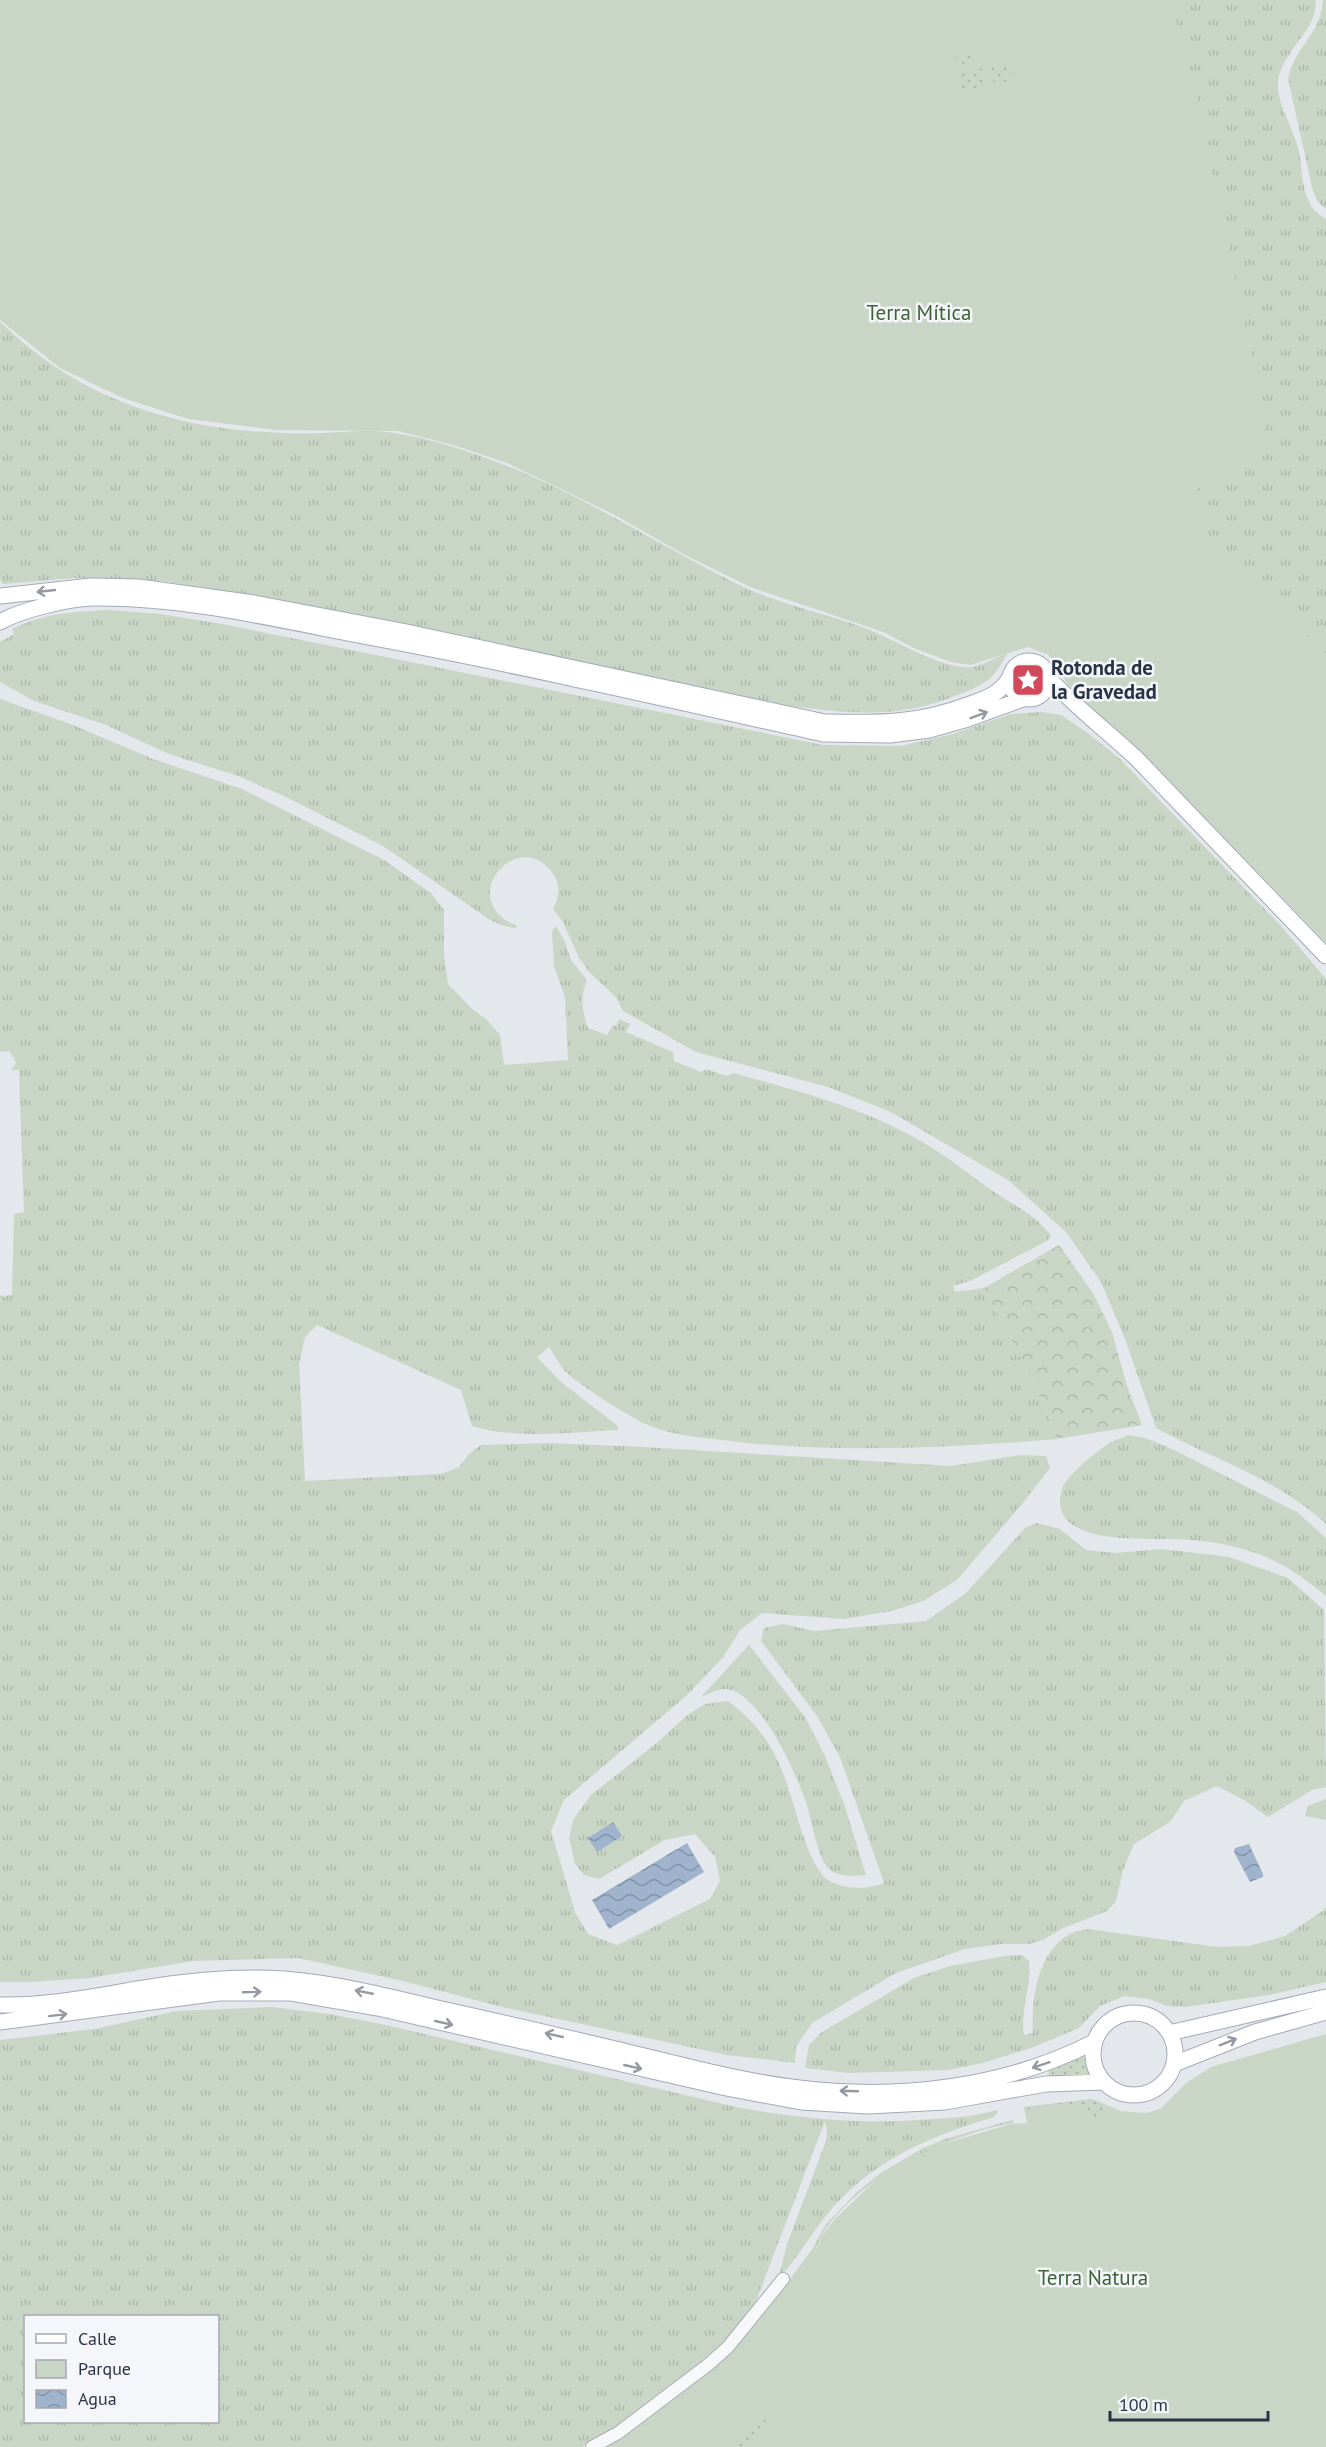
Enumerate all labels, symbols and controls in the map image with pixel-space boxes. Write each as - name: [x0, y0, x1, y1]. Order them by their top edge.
- park label: Terra Mítica: [867, 299, 971, 326]
- one-way arrow: [36, 586, 56, 597]
- place label: Rotonda de la Gravedad: [1051, 654, 1157, 705]
- place icon: Rotonda de la Gravedad: [1010, 662, 1046, 698]
- one-way arrow: [969, 708, 988, 719]
- one-way arrow: [355, 1986, 375, 1997]
- one-way arrow: [241, 1987, 261, 1998]
- one-way arrow: [48, 2010, 68, 2021]
- one-way arrow: [433, 2018, 453, 2029]
- one-way arrow: [545, 2029, 564, 2041]
- one-way arrow: [1218, 2036, 1237, 2047]
- one-way arrow: [1032, 2061, 1051, 2072]
- one-way arrow: [623, 2062, 643, 2073]
- one-way arrow: [839, 2086, 859, 2097]
- park label: Terra Natura: [1038, 2264, 1148, 2291]
- legend: [24, 2315, 219, 2423]
- text: Calle: [78, 2327, 117, 2350]
- text: Parque: [78, 2357, 131, 2380]
- scale bar: [1110, 2384, 1268, 2422]
- text: Agua: [78, 2387, 117, 2410]
- text: 100 m: [1119, 2393, 1168, 2416]

